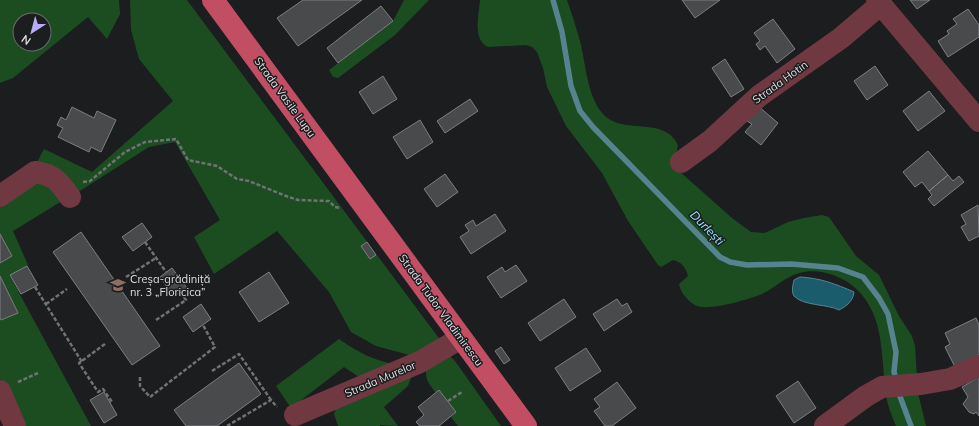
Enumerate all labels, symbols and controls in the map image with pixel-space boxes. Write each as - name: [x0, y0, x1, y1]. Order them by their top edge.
- north arrow: [12, 12, 52, 52]
- text: N: [19, 32, 34, 48]
- street label: Strada Vasile Lupu: [251, 54, 319, 140]
- street label: Strada Hotin: [750, 57, 810, 107]
- water label: Durlești: [686, 207, 728, 249]
- street label: Strada Tudor Vladimirescu: [396, 251, 486, 369]
- place label: Creșa-grădiniță nr. 3 „Floricica”: [130, 272, 210, 299]
- school or university icon: Creșa-grădiniță nr. 3 „Floricica”: [109, 276, 127, 294]
- street label: Strada Murelor: [342, 358, 418, 400]

